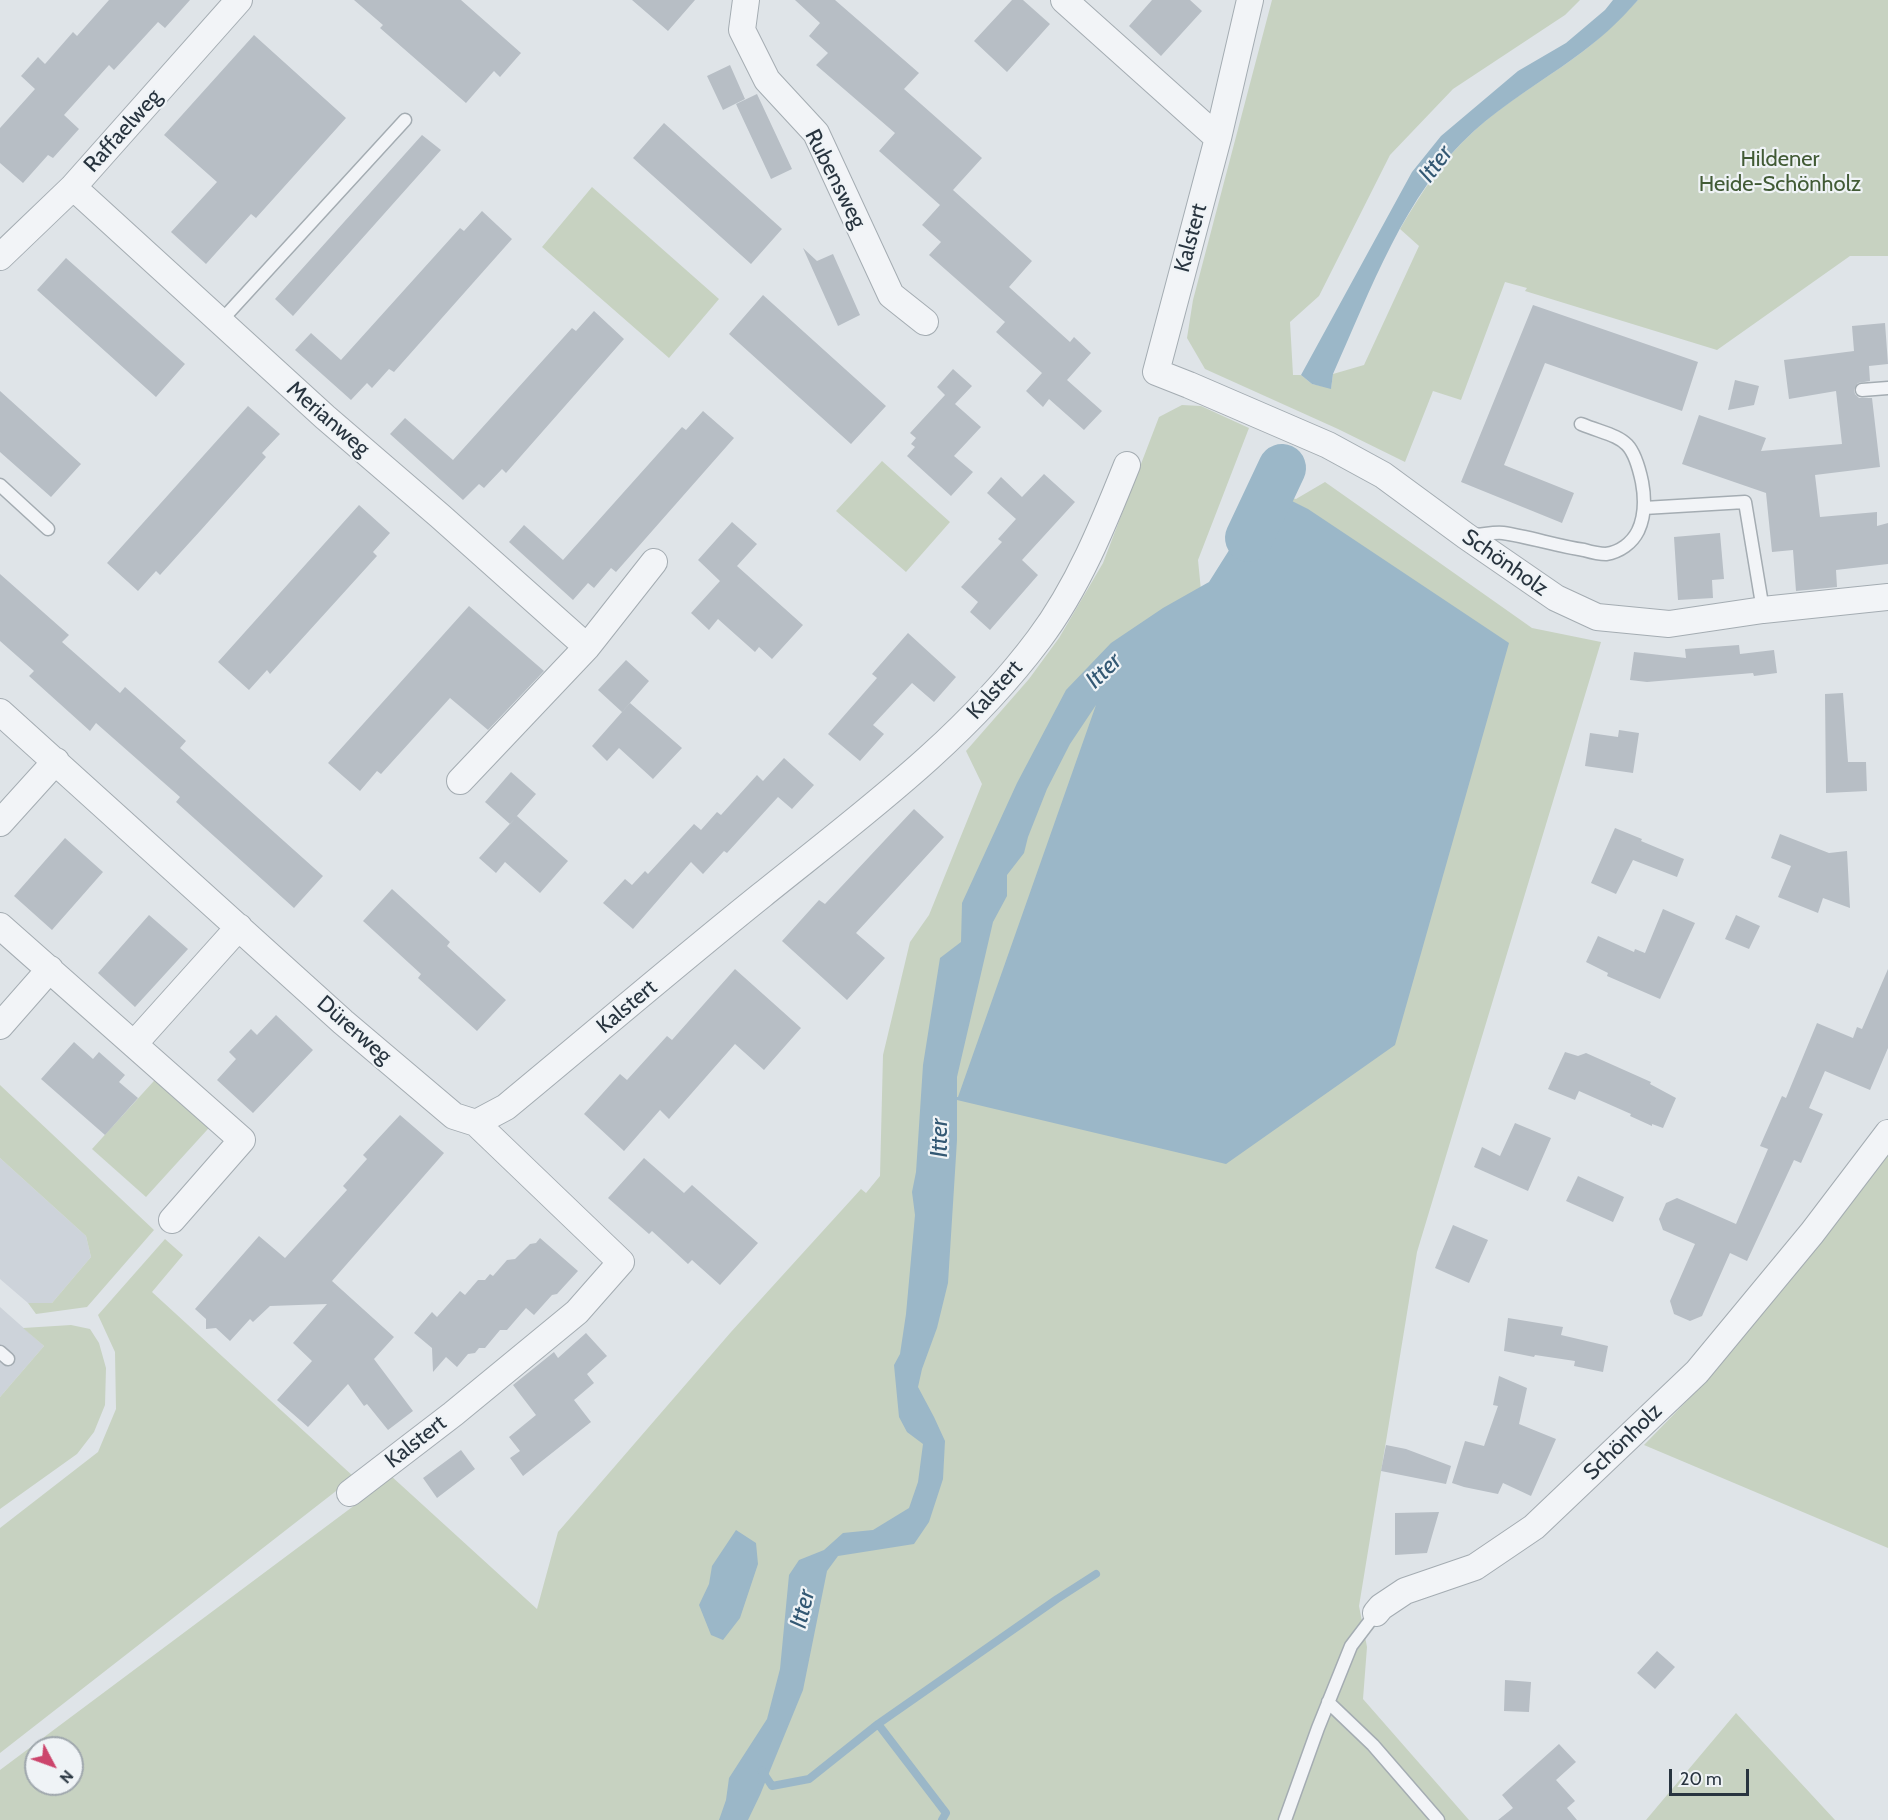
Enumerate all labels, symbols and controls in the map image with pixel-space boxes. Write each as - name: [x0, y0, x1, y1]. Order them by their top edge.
- street label: Raffaelweg: [79, 84, 167, 178]
- street label: Rubensweg: [799, 125, 871, 233]
- water label: Itter: [1413, 140, 1459, 188]
- park label: Hildener Heide-Schönholz: [1699, 147, 1861, 198]
- street label: Kalstert: [1169, 201, 1213, 275]
- street label: Merianweg: [281, 376, 375, 462]
- street label: Schönholz: [1457, 524, 1553, 602]
- water label: Itter: [1080, 647, 1128, 695]
- street label: Kalstert: [962, 655, 1028, 725]
- street label: Kalstert: [592, 974, 662, 1040]
- street label: Dürerweg: [311, 990, 397, 1070]
- water label: Itter: [926, 1119, 954, 1157]
- street label: Schönholz: [1578, 1398, 1668, 1486]
- street label: Kalstert: [380, 1410, 452, 1474]
- water label: Itter: [784, 1587, 822, 1631]
- north arrow: [24, 1736, 84, 1796]
- scale bar: [1672, 1757, 1752, 1795]
- text: N: [56, 1766, 77, 1787]
- text: 20 m: [1680, 1768, 1722, 1790]

